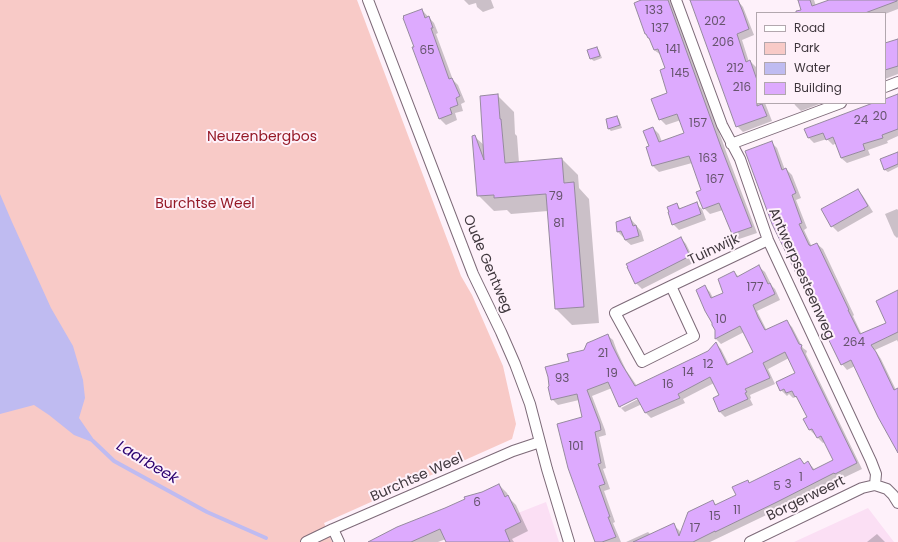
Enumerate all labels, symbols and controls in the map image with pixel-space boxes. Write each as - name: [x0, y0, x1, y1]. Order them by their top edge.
- house number: 133: [645, 4, 663, 18]
- legend: [756, 12, 886, 104]
- house number: 202: [704, 15, 726, 29]
- text: Road: [794, 19, 825, 36]
- house number: 137: [651, 22, 669, 36]
- house number: 206: [712, 36, 734, 50]
- text: Park: [794, 39, 820, 56]
- house number: 141: [665, 43, 681, 57]
- house number: 65: [419, 44, 435, 58]
- text: Water: [794, 59, 830, 76]
- house number: 212: [726, 62, 744, 76]
- house number: 145: [671, 67, 689, 81]
- text: Building: [794, 79, 842, 96]
- house number: 216: [733, 81, 751, 95]
- house number: 20: [873, 110, 887, 124]
- house number: 24: [854, 114, 868, 128]
- house number: 157: [689, 117, 707, 131]
- park label: Neuzenbergbos: [207, 129, 317, 145]
- house number: 163: [699, 152, 717, 166]
- house number: 167: [706, 173, 724, 187]
- house number: 79: [549, 190, 563, 204]
- park label: Burchtse Weel: [155, 196, 255, 212]
- street label: Antwerpsesteenweg: [764, 205, 838, 343]
- street label: Oude Gentweg: [459, 212, 515, 316]
- house number: 81: [553, 217, 565, 231]
- street label: Tuinwijk: [686, 231, 742, 269]
- house number: 177: [747, 281, 763, 295]
- house number: 10: [715, 313, 727, 327]
- house number: 264: [843, 336, 865, 350]
- house number: 21: [598, 347, 608, 361]
- house number: 12: [703, 358, 713, 372]
- house number: 14: [682, 366, 694, 380]
- house number: 19: [606, 367, 618, 381]
- house number: 93: [555, 372, 569, 386]
- house number: 16: [662, 378, 674, 392]
- water label: Laarbeek: [113, 438, 181, 488]
- house number: 101: [568, 440, 584, 454]
- street label: Burchtse Weel: [368, 450, 466, 506]
- house number: 1: [799, 471, 803, 485]
- street label: Borgerweert: [764, 473, 848, 525]
- house number: 3: [784, 478, 792, 492]
- house number: 5: [773, 480, 781, 494]
- house number: 6: [473, 496, 481, 510]
- house number: 11: [733, 504, 741, 518]
- house number: 15: [709, 510, 721, 524]
- house number: 17: [690, 522, 700, 536]

